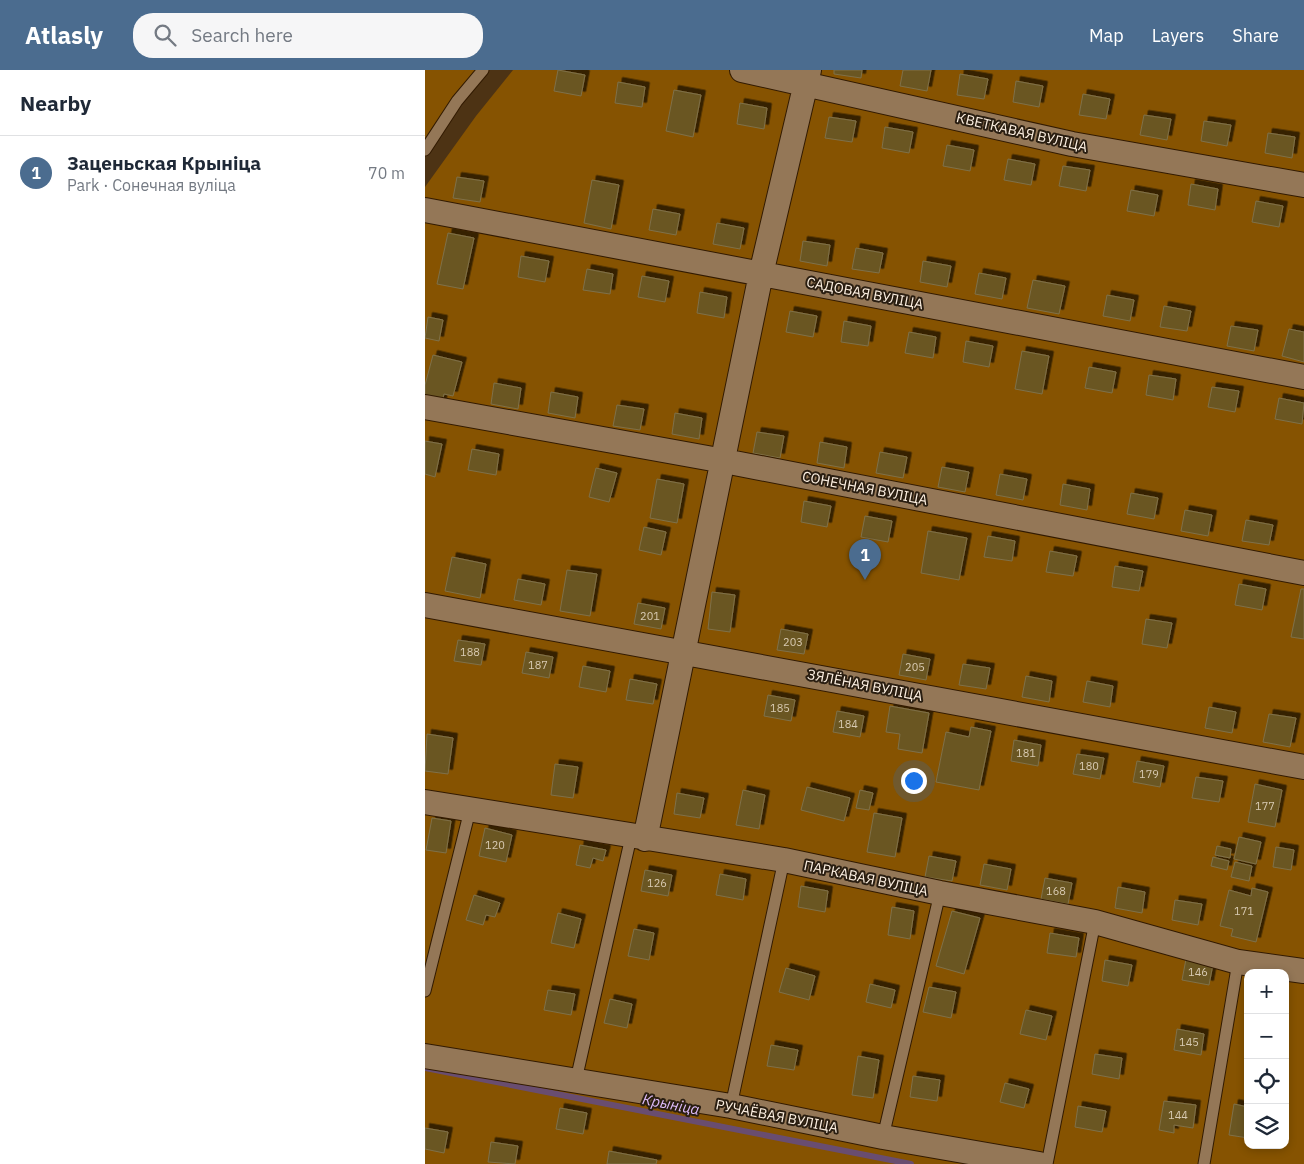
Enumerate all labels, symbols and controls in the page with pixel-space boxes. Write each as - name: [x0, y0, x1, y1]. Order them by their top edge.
- search box: [133, 13, 483, 58]
- text: Atlasly: [25, 19, 103, 51]
- icon: search: [151, 21, 179, 49]
- text: Search here: [191, 23, 293, 47]
- text: Map: [1089, 24, 1124, 47]
- text: Layers: [1152, 24, 1204, 47]
- text: Share: [1232, 24, 1279, 47]
- text: Nearby: [20, 89, 91, 117]
- street label: КВЕТКАВАЯ ВУЛІЦА: [955, 108, 1089, 156]
- text: Заценьская Крыніца: [67, 151, 261, 175]
- text: 1: [31, 163, 41, 183]
- text: 70 m: [368, 163, 405, 183]
- text: Park · Сонечная вуліца: [67, 175, 236, 195]
- street label: САДОВАЯ ВУЛІЦА: [805, 273, 925, 313]
- street label: СОНЕЧНАЯ ВУЛІЦА: [801, 467, 929, 509]
- pin: 1: [849, 539, 881, 580]
- house number: 201: [640, 609, 660, 623]
- house number: 203: [783, 635, 803, 649]
- house number: 188: [460, 645, 480, 659]
- house number: 187: [528, 658, 548, 672]
- house number: 205: [905, 660, 925, 674]
- street label: ЗЯЛЁНАЯ ВУЛІЦА: [806, 665, 924, 705]
- house number: 185: [770, 701, 790, 715]
- house number: 184: [838, 717, 858, 731]
- house number: 181: [1016, 746, 1036, 760]
- house number: 180: [1079, 759, 1099, 773]
- house number: 179: [1139, 767, 1159, 781]
- your location: [901, 768, 927, 794]
- house number: 177: [1255, 799, 1275, 813]
- house number: 120: [485, 838, 505, 852]
- street label: ПАРКАВАЯ ВУЛІЦА: [802, 856, 930, 900]
- house number: 126: [647, 876, 667, 890]
- house number: 168: [1046, 884, 1066, 898]
- house number: 171: [1234, 904, 1254, 918]
- house number: 146: [1188, 965, 1208, 979]
- map controls: [1244, 969, 1289, 1149]
- button: +: [1244, 969, 1289, 1014]
- button: −: [1244, 1014, 1289, 1059]
- house number: 145: [1179, 1035, 1199, 1049]
- button: locate: [1244, 1059, 1289, 1104]
- water label: Крыніца: [641, 1089, 701, 1119]
- street label: РУЧАЁВАЯ ВУЛІЦА: [714, 1095, 840, 1137]
- button: layers: [1244, 1104, 1289, 1149]
- house number: 144: [1168, 1108, 1188, 1122]

